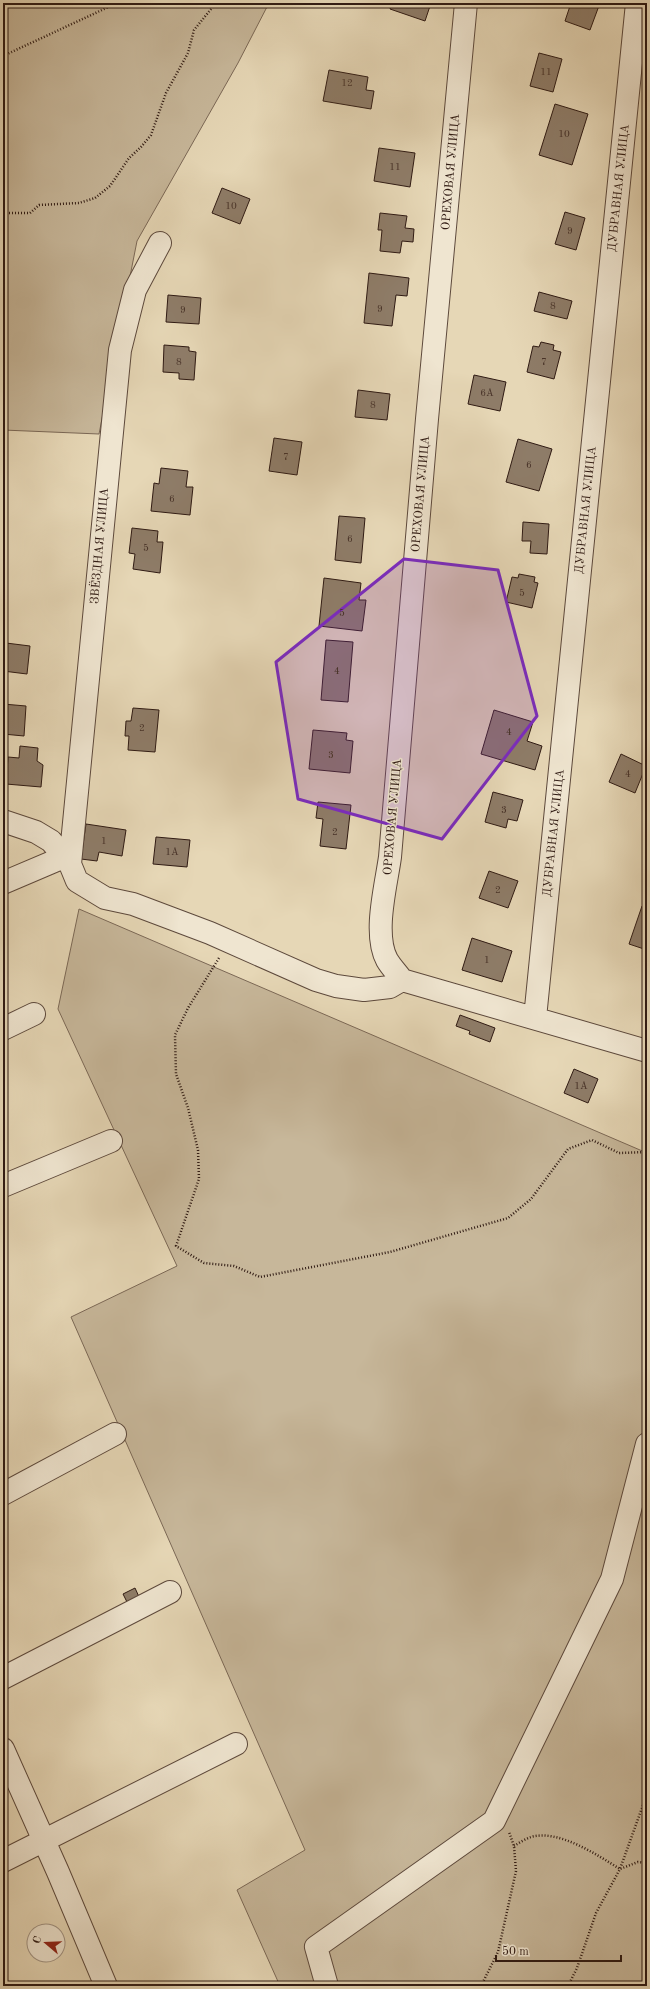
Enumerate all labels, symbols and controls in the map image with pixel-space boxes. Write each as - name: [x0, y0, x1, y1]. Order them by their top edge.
- house number: 11: [540, 67, 552, 77]
- house number: 12: [341, 78, 353, 88]
- street label: ОРЕХОВАЯ УЛИЦА: [440, 113, 462, 231]
- street label: ДУБРАВНАЯ УЛИЦА: [606, 124, 632, 252]
- house number: 10: [558, 129, 570, 139]
- house number: 11: [389, 162, 401, 172]
- house number: 10: [225, 201, 237, 211]
- house number: 9: [567, 226, 573, 236]
- house number: 8: [550, 301, 556, 311]
- house number: 9: [377, 304, 383, 314]
- house number: 9: [180, 305, 186, 315]
- house number: 8: [176, 357, 182, 367]
- house number: 7: [541, 357, 547, 367]
- house number: 6А: [480, 388, 494, 398]
- house number: 8: [370, 400, 376, 410]
- street label: ОРЕХОВАЯ УЛИЦА: [410, 435, 432, 553]
- street label: ДУБРАВНАЯ УЛИЦА: [573, 446, 599, 574]
- house number: 7: [283, 452, 289, 462]
- house number: 6: [526, 460, 532, 470]
- street label: ЗВЁЗДНАЯ УЛИЦА: [85, 487, 111, 605]
- house number: 6: [169, 494, 175, 504]
- house number: 6: [347, 534, 353, 544]
- house number: 5: [143, 543, 149, 553]
- house number: 5: [519, 588, 525, 598]
- house number: 5: [339, 608, 345, 618]
- house number: 4: [334, 666, 340, 676]
- house number: 2: [139, 723, 145, 733]
- house number: 4: [506, 727, 512, 737]
- house number: 3: [328, 750, 334, 760]
- street label: ОРЕХОВАЯ УЛИЦА: [382, 758, 404, 876]
- street label: ДУБРАВНАЯ УЛИЦА: [541, 769, 567, 897]
- house number: 4: [625, 769, 631, 779]
- house number: 3: [501, 805, 507, 815]
- house number: 2: [332, 827, 338, 837]
- house number: 1: [101, 836, 107, 846]
- house number: 1А: [165, 847, 179, 857]
- house number: 2: [495, 885, 501, 895]
- house number: 1: [484, 955, 490, 965]
- house number: 1А: [574, 1081, 588, 1091]
- north arrow: [26, 1923, 66, 1963]
- text: С: [32, 1935, 44, 1945]
- scale bar: [496, 1937, 621, 1963]
- text: 50 m: [502, 1945, 529, 1958]

